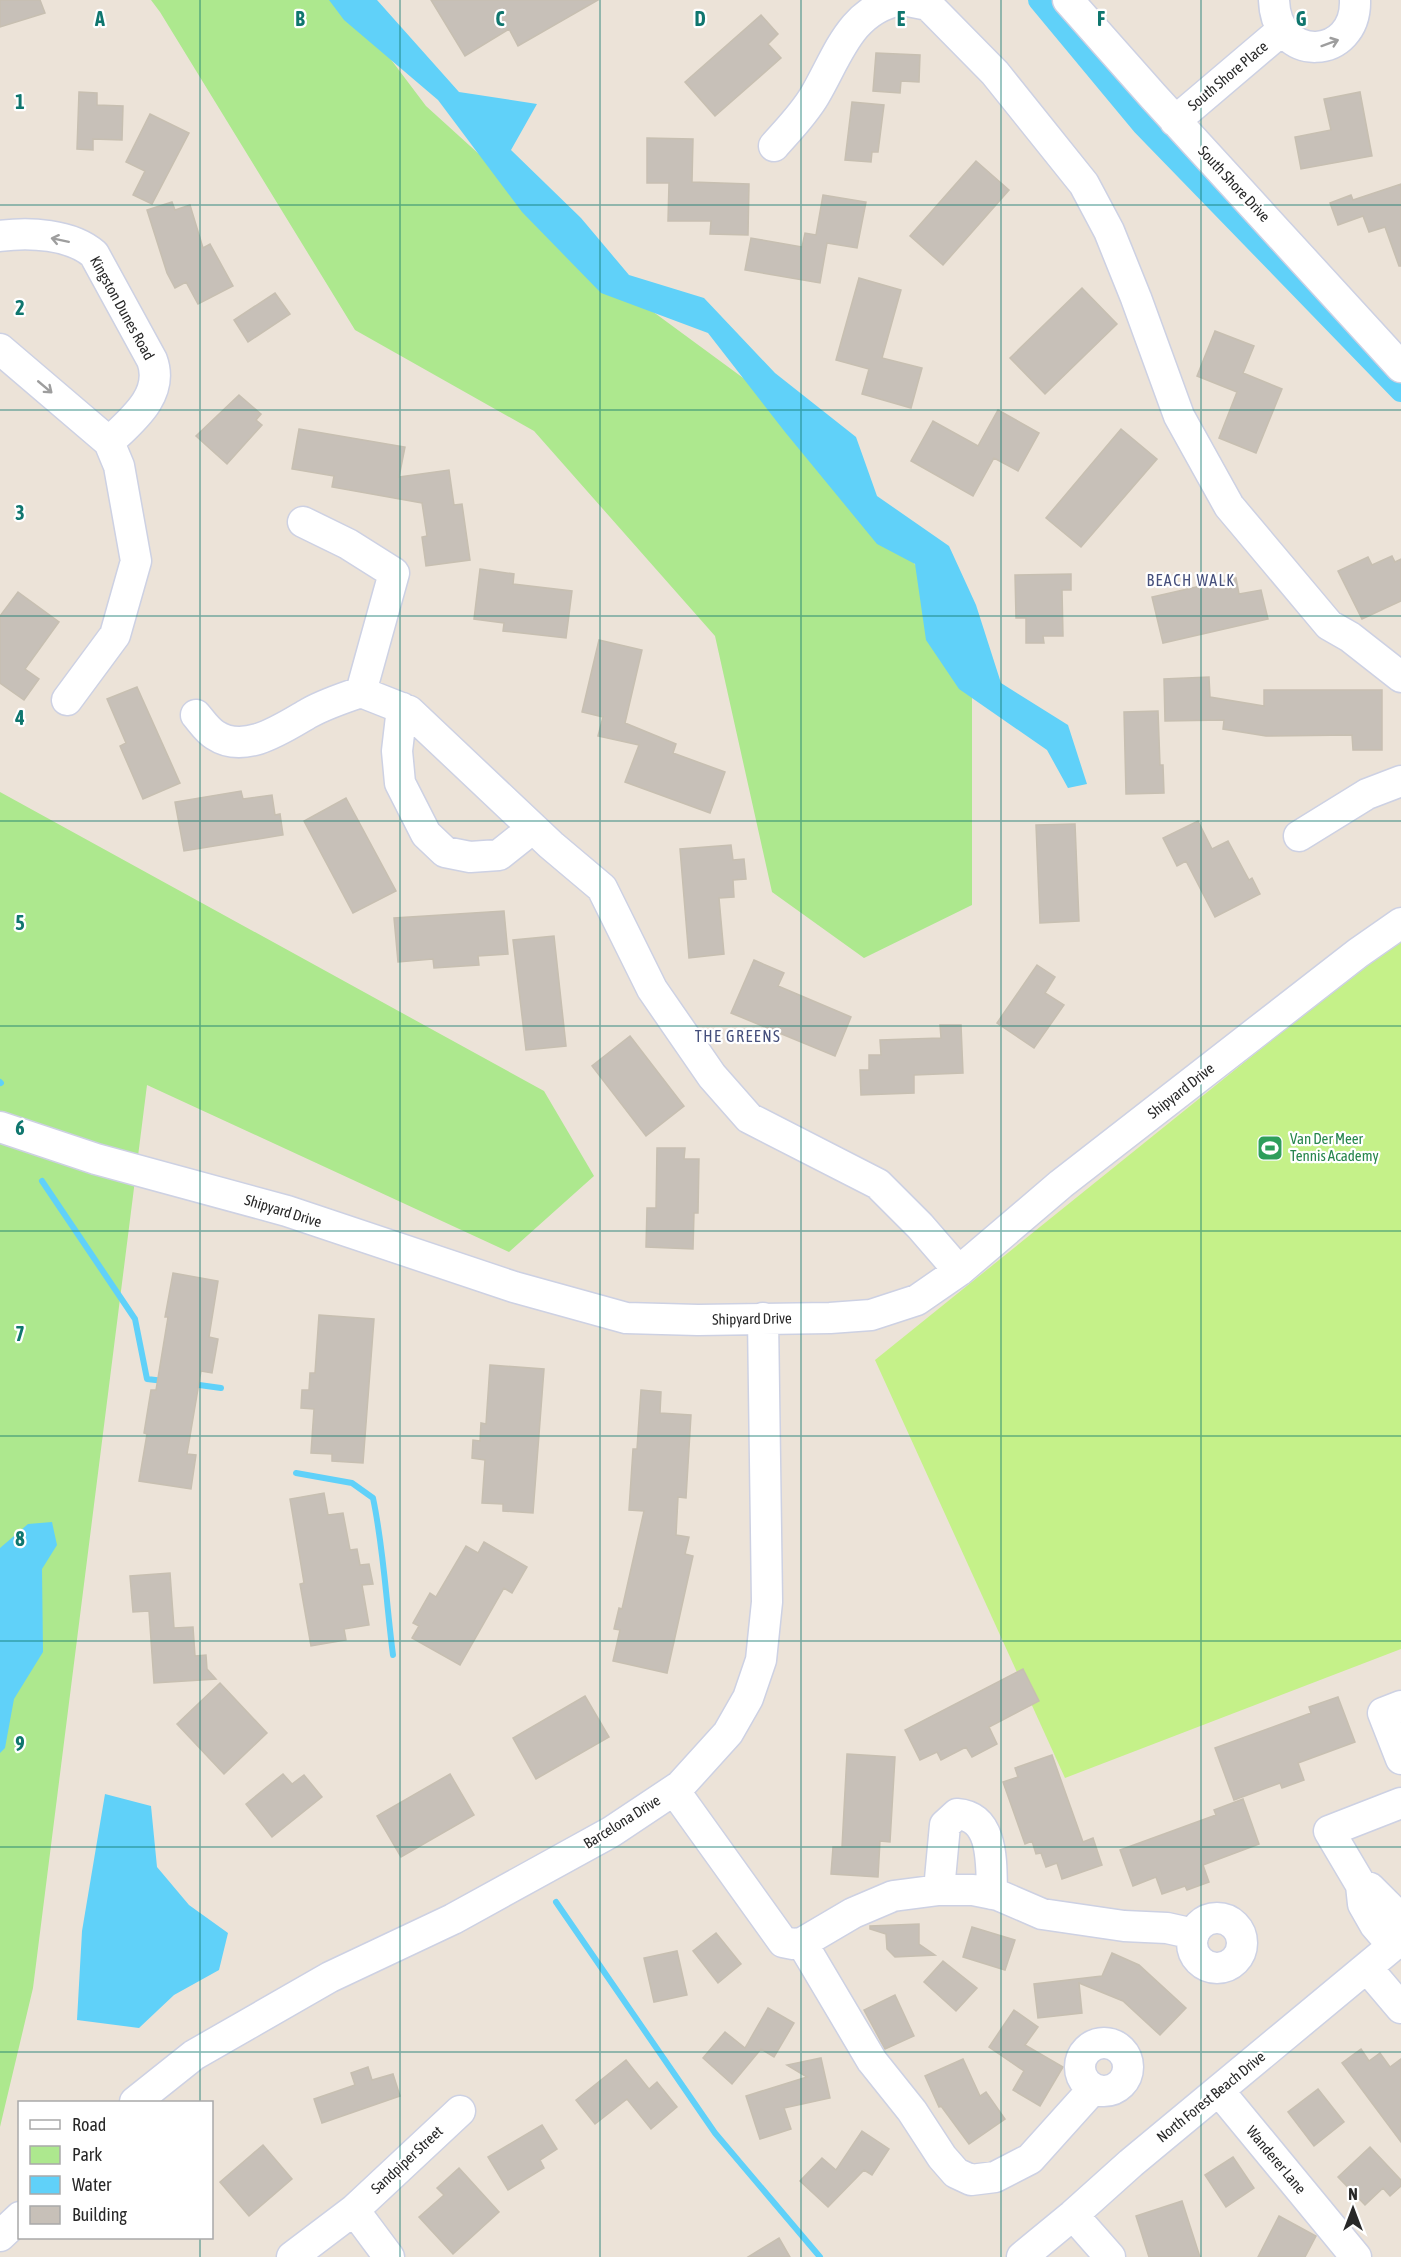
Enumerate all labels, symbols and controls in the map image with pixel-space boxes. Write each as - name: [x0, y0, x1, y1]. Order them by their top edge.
- text: A: [94, 7, 105, 30]
- text: B: [295, 7, 305, 30]
- text: C: [496, 7, 505, 30]
- text: D: [694, 7, 706, 30]
- text: E: [897, 7, 906, 30]
- text: F: [1097, 7, 1105, 30]
- text: G: [1296, 7, 1307, 30]
- one-way arrow: [1320, 36, 1339, 47]
- street label: South Shore Place: [1184, 37, 1271, 114]
- text: 1: [15, 90, 25, 113]
- street label: South Shore Drive: [1195, 142, 1274, 225]
- one-way arrow: [51, 233, 70, 245]
- street label: Kingston Dunes Road: [87, 253, 158, 363]
- text: 2: [15, 296, 25, 319]
- one-way arrow: [37, 380, 52, 394]
- text: 3: [15, 501, 25, 524]
- district label: BEACH WALK: [1146, 571, 1236, 589]
- text: 4: [14, 706, 25, 729]
- text: 5: [15, 911, 25, 934]
- district label: THE GREENS: [695, 1027, 781, 1045]
- street label: Shipyard Drive: [1144, 1059, 1217, 1122]
- text: 6: [15, 1116, 25, 1139]
- place label: Van Der Meer Tennis Academy: [1290, 1130, 1379, 1164]
- sports icon: Van Der Meer Tennis Academy: [1255, 1133, 1285, 1163]
- street label: Shipyard Drive: [243, 1191, 324, 1230]
- street label: Shipyard Drive: [712, 1309, 792, 1328]
- text: 7: [15, 1322, 25, 1345]
- text: 8: [15, 1527, 25, 1550]
- text: 9: [15, 1732, 25, 1755]
- street label: Barcelona Drive: [580, 1791, 663, 1852]
- street label: North Forest Beach Drive: [1153, 2048, 1268, 2146]
- legend: [18, 2101, 213, 2239]
- text: Road: [72, 2114, 106, 2135]
- street label: Sandpiper Street: [367, 2122, 446, 2197]
- street label: Wanderer Lane: [1243, 2122, 1310, 2197]
- text: Park: [72, 2144, 102, 2165]
- text: Water: [72, 2174, 112, 2195]
- north arrow: [1323, 2179, 1383, 2239]
- text: N: [1348, 2185, 1358, 2203]
- text: Building: [72, 2204, 127, 2225]

